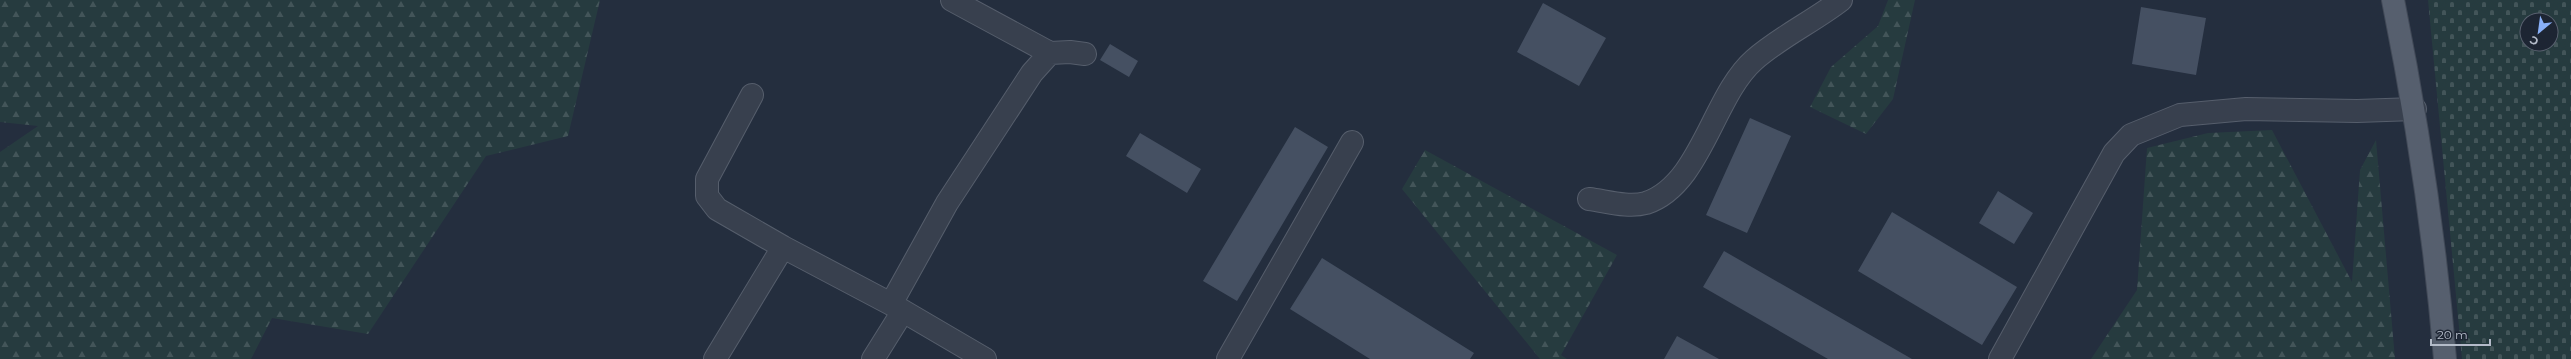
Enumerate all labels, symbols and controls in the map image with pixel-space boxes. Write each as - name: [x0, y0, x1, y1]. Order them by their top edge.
- north arrow: [2519, 12, 2559, 52]
- text: С: [2527, 33, 2541, 49]
- scale bar: [2431, 321, 2490, 347]
- text: 20 m: [2437, 327, 2468, 342]

